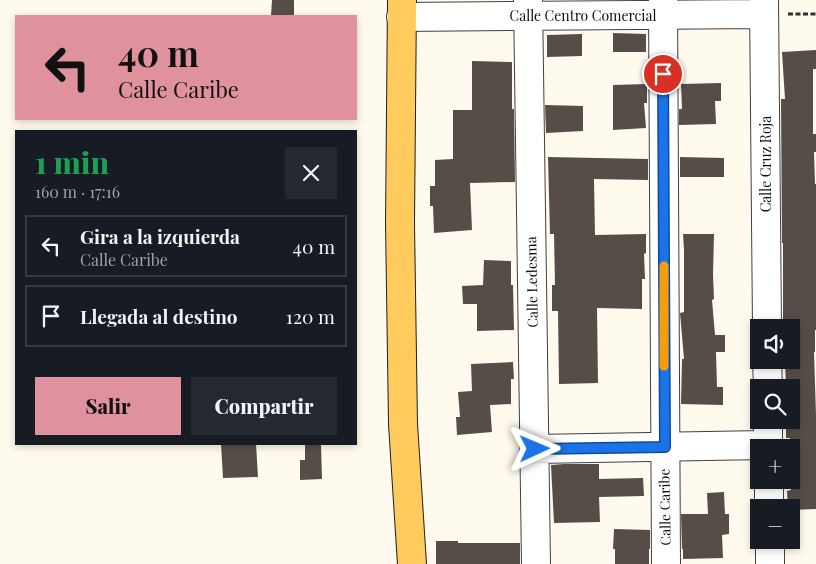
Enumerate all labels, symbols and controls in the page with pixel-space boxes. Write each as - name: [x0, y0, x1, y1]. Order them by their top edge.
- street label: Calle Centro Comercial: [510, 6, 656, 25]
- text: 40 m: [118, 29, 199, 76]
- icon: left: [35, 35, 100, 100]
- pin: [642, 53, 684, 95]
- icon: arrive: [649, 60, 677, 88]
- text: Calle Caribe: [118, 74, 239, 104]
- street label: Calle Cruz Roja: [756, 116, 775, 212]
- text: 1 min: [35, 142, 109, 182]
- button: close: [285, 147, 337, 199]
- text: 160 m · 17:16: [35, 181, 120, 202]
- text: Gira a la izquierda: [80, 223, 240, 249]
- icon: left: [37, 232, 65, 260]
- text: 40 m: [293, 233, 335, 259]
- street label: Calle Ledesma: [521, 236, 542, 328]
- text: Calle Caribe: [80, 249, 168, 270]
- icon: arrive: [37, 302, 65, 330]
- text: Llegada al destino: [80, 303, 238, 329]
- text: 120 m: [286, 303, 335, 329]
- map controls: [750, 319, 800, 549]
- button: sound: [750, 319, 800, 369]
- button: Salir: [35, 377, 181, 435]
- button: Compartir: [191, 377, 337, 435]
- button: search: [750, 379, 800, 429]
- position arrow: [508, 422, 560, 474]
- button: +: [750, 439, 800, 489]
- street label: Calle Caribe: [654, 468, 675, 546]
- button: −: [750, 499, 800, 549]

